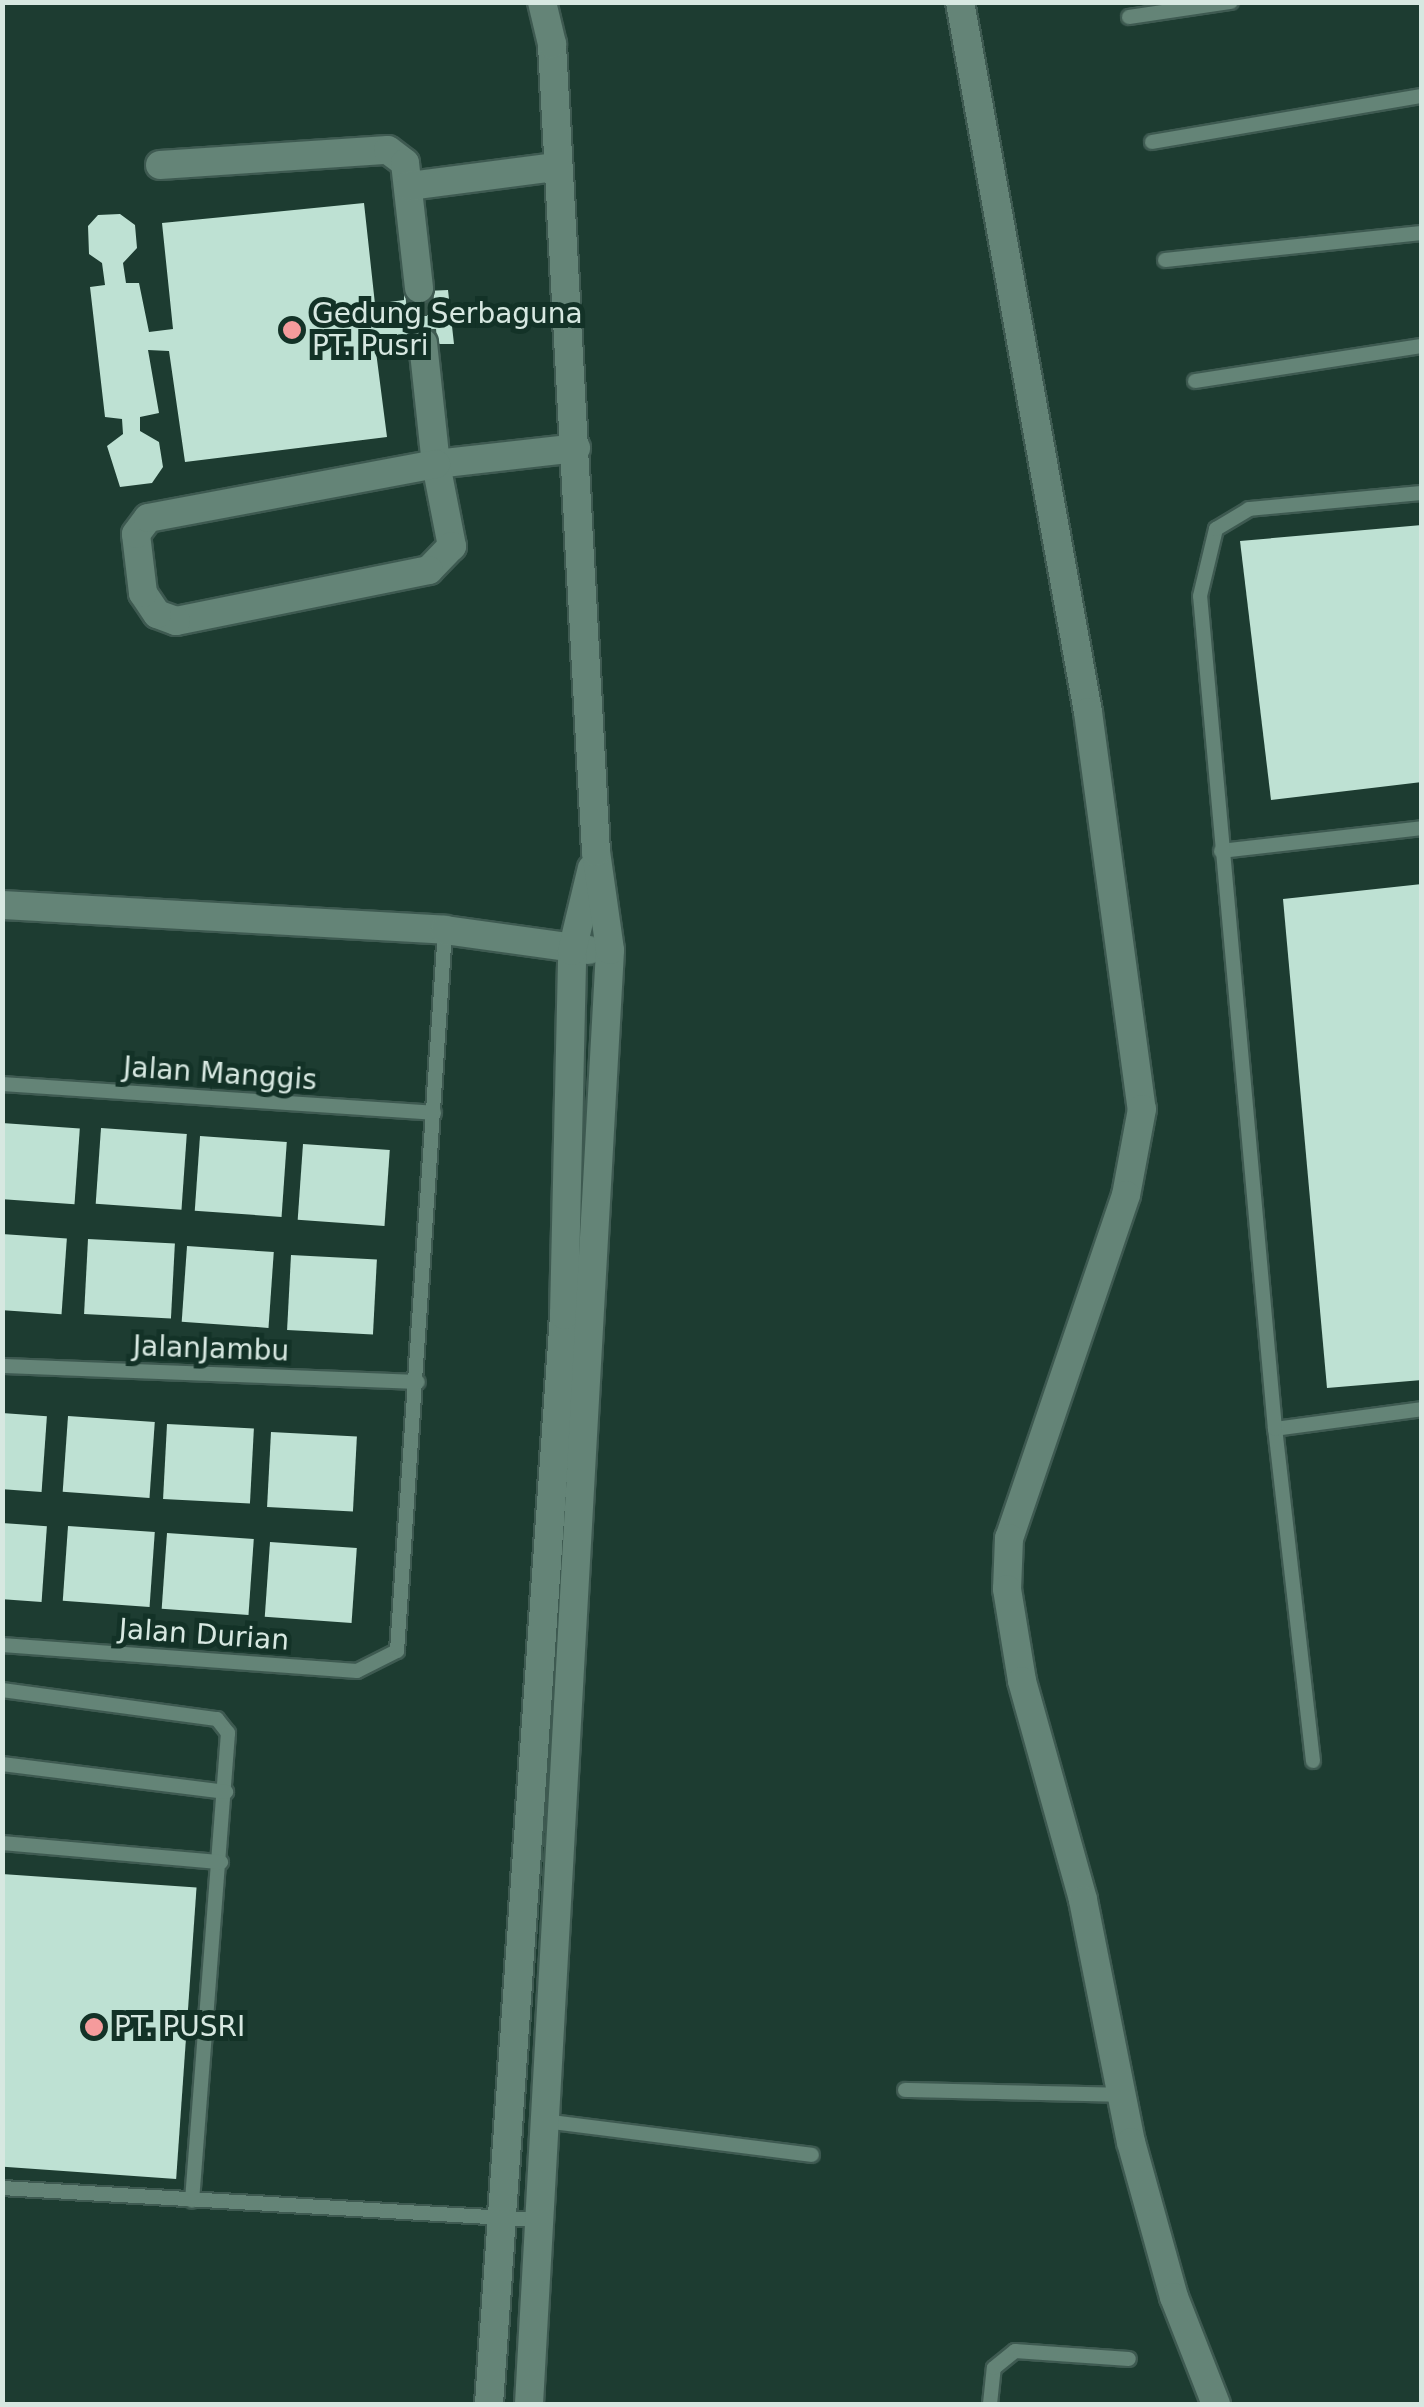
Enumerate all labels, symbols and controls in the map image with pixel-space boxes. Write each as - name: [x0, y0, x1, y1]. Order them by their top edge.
- place label: Gedung Serbaguna PT. Pusri: [312, 297, 583, 363]
- marker: Gedung Serbaguna PT. Pusri: [281, 319, 303, 341]
- street label: Jalan Manggis: [122, 1050, 318, 1098]
- street label: JalanJambu: [132, 1329, 290, 1369]
- street label: Jalan Durian: [118, 1612, 290, 1658]
- place label: PT. PUSRI: [114, 2010, 245, 2044]
- marker: PT. PUSRI: [83, 2016, 105, 2038]

